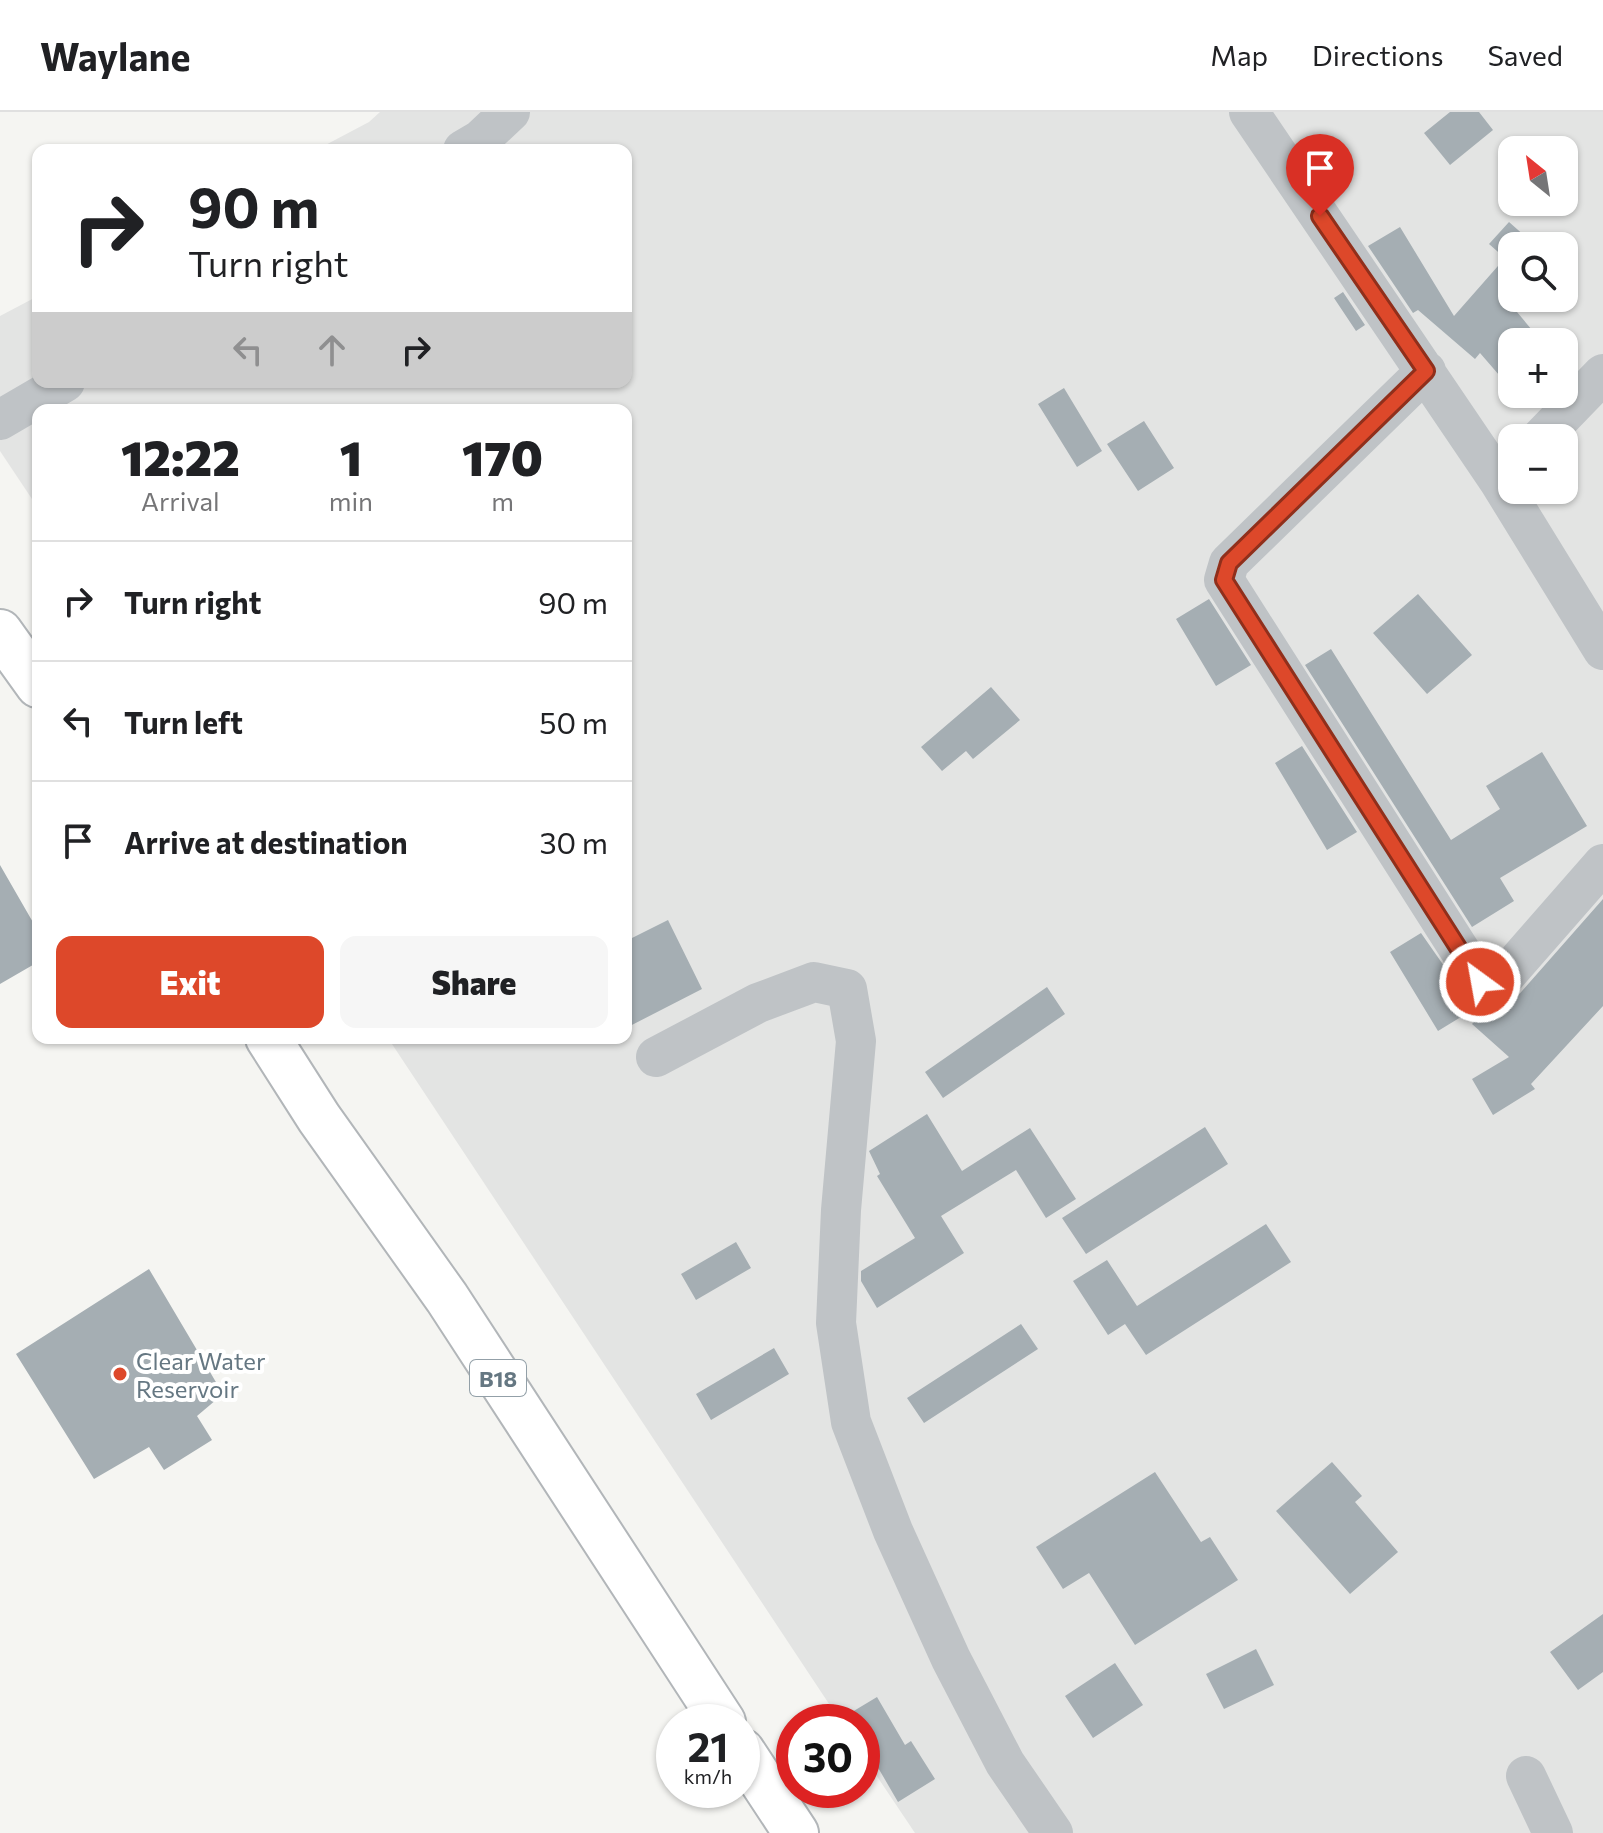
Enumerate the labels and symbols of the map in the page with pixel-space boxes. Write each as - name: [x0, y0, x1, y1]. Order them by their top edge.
- pin: [1286, 134, 1354, 216]
- north arrow: [1498, 136, 1578, 216]
- position arrow: [1438, 940, 1522, 1024]
- place label: Clear Water Reservoir: [136, 1346, 266, 1403]
- road number: B18: [470, 1360, 526, 1396]
- marker: Clear Water Reservoir: [111, 1365, 129, 1383]
- speed limit sign: 30: [776, 1704, 880, 1808]

